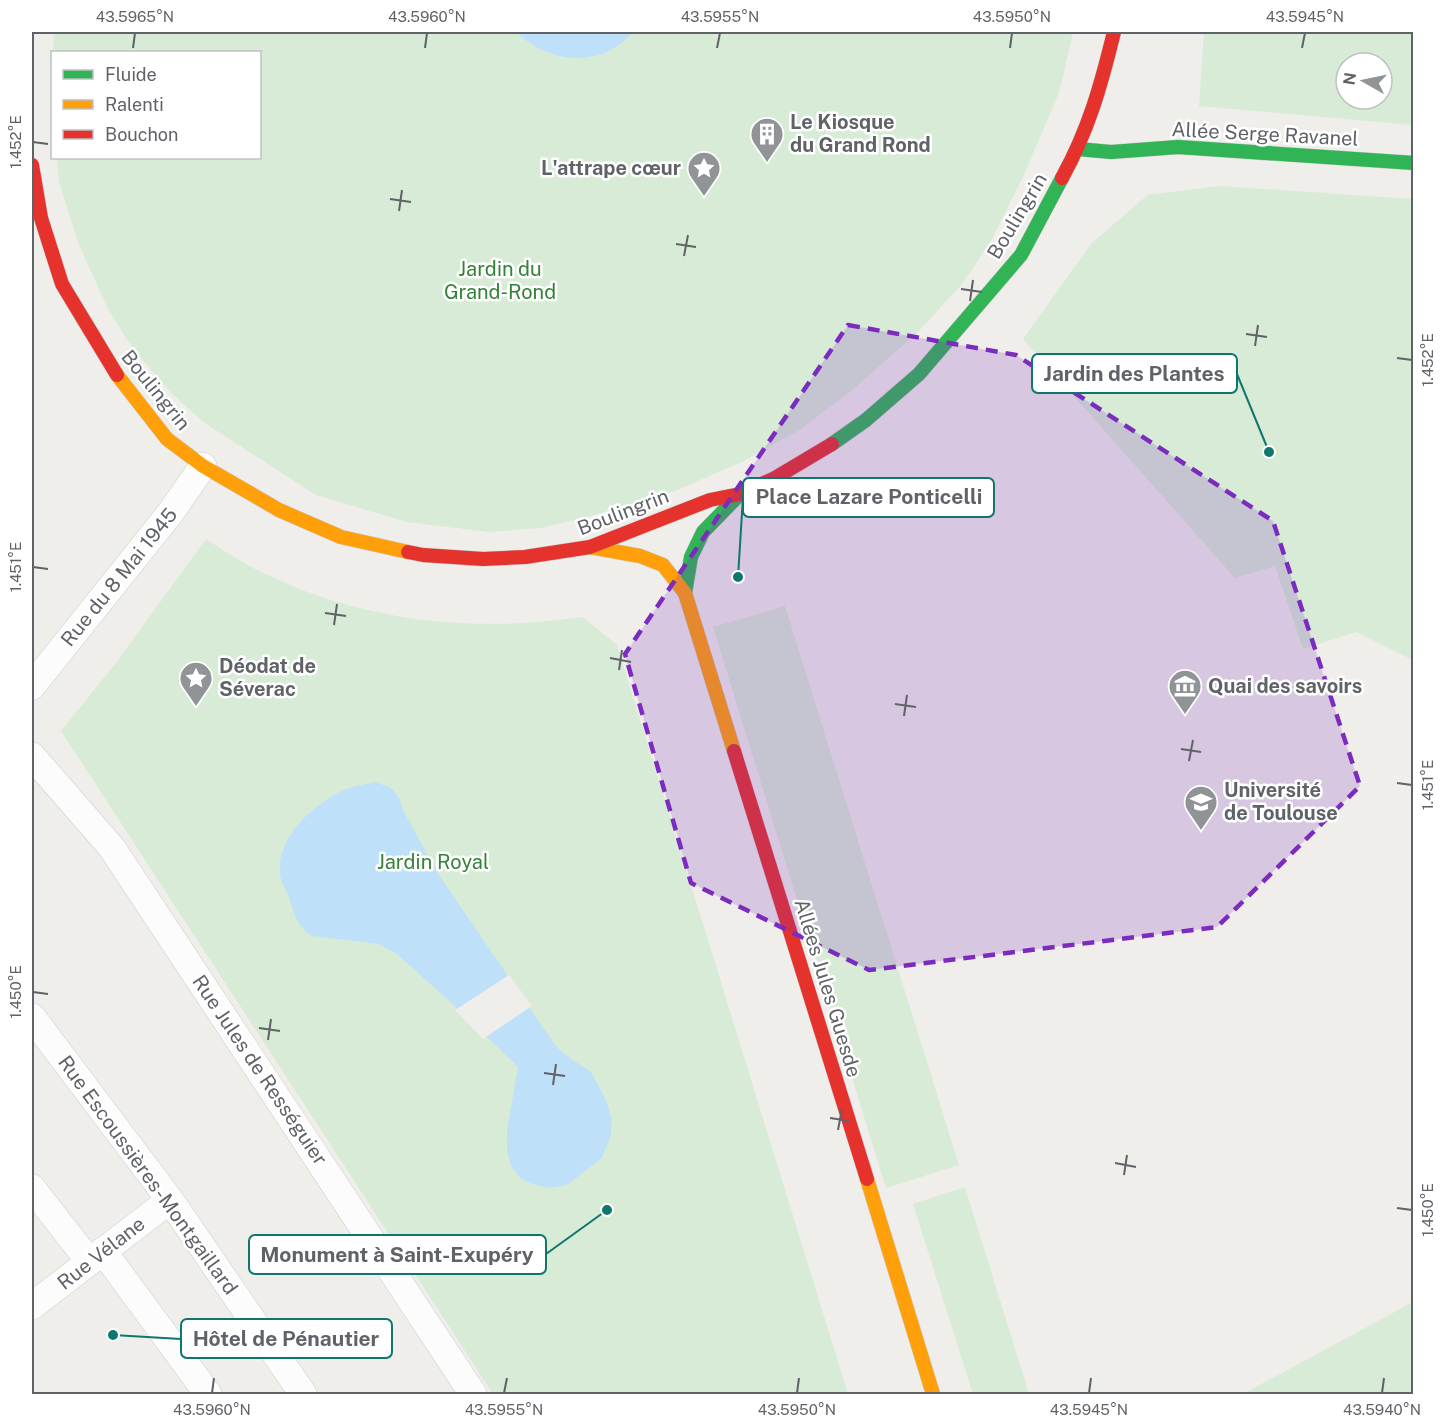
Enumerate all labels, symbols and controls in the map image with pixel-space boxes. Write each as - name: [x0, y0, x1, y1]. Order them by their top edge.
- text: 43.5965°N: [96, 8, 174, 25]
- text: 43.5960°N: [388, 8, 466, 25]
- text: 43.5955°N: [681, 8, 759, 25]
- text: 43.5950°N: [973, 8, 1051, 25]
- text: 43.5945°N: [1266, 8, 1344, 25]
- legend: [51, 51, 261, 159]
- north arrow: [1334, 51, 1394, 111]
- text: Fluide: [105, 64, 157, 85]
- text: N: [1339, 71, 1360, 86]
- text: Ralenti: [105, 94, 164, 115]
- place label: Le Kiosque du Grand Rond: [790, 110, 931, 157]
- text: 1.452°E: [7, 115, 24, 169]
- building icon: Le Kiosque du Grand Rond: [749, 116, 785, 163]
- street label: Allée Serge Ravanel: [1171, 117, 1359, 151]
- text: Bouchon: [105, 124, 178, 145]
- place icon: L'attrape cœur: [686, 150, 722, 197]
- place label: L'attrape cœur: [541, 156, 681, 180]
- street label: Boulingrin: [982, 169, 1052, 263]
- park label: Jardin du Grand-Rond: [444, 257, 556, 304]
- text: 1.452°E: [1419, 333, 1436, 387]
- street label: Boulingrin: [116, 345, 196, 435]
- callout: Jardin des Plantes: [1032, 354, 1237, 393]
- text: Jardin des Plantes: [1043, 361, 1225, 386]
- callout: Place Lazare Ponticelli: [743, 478, 994, 517]
- street label: Boulingrin: [574, 484, 672, 540]
- text: Place Lazare Ponticelli: [756, 484, 982, 509]
- street label: Rue du 8 Mai 1945: [56, 503, 182, 651]
- text: 1.451°E: [7, 542, 24, 592]
- place label: Déodat de Séverac: [219, 654, 316, 701]
- place icon: Déodat de Séverac: [178, 660, 214, 707]
- museum icon: Quai des savoirs: [1167, 668, 1203, 715]
- place label: Quai des savoirs: [1208, 674, 1362, 698]
- text: 1.451°E: [1419, 760, 1436, 810]
- place label: Université de Toulouse: [1224, 778, 1338, 825]
- school or university icon: Université de Toulouse: [1183, 784, 1219, 831]
- park label: Jardin Royal: [377, 850, 489, 874]
- street label: Allées Jules Guesde: [789, 896, 867, 1080]
- text: 1.450°E: [7, 965, 24, 1019]
- street label: Rue Jules de Rességuier: [187, 970, 333, 1170]
- street label: Rue Escoussières-Montgaillard: [53, 1051, 243, 1299]
- text: 1.450°E: [1419, 1183, 1436, 1237]
- street label: Rue Vélane: [53, 1211, 149, 1295]
- callout: Monument à Saint-Exupéry: [249, 1235, 546, 1274]
- text: Monument à Saint-Exupéry: [260, 1242, 534, 1267]
- callout: Hôtel de Pénautier: [181, 1319, 392, 1358]
- text: Hôtel de Pénautier: [193, 1326, 380, 1351]
- text: 43.5960°N: [173, 1401, 251, 1418]
- text: 43.5955°N: [465, 1401, 543, 1418]
- text: 43.5950°N: [758, 1401, 836, 1418]
- text: 43.5945°N: [1050, 1401, 1128, 1418]
- text: 43.5940°N: [1343, 1401, 1421, 1418]

